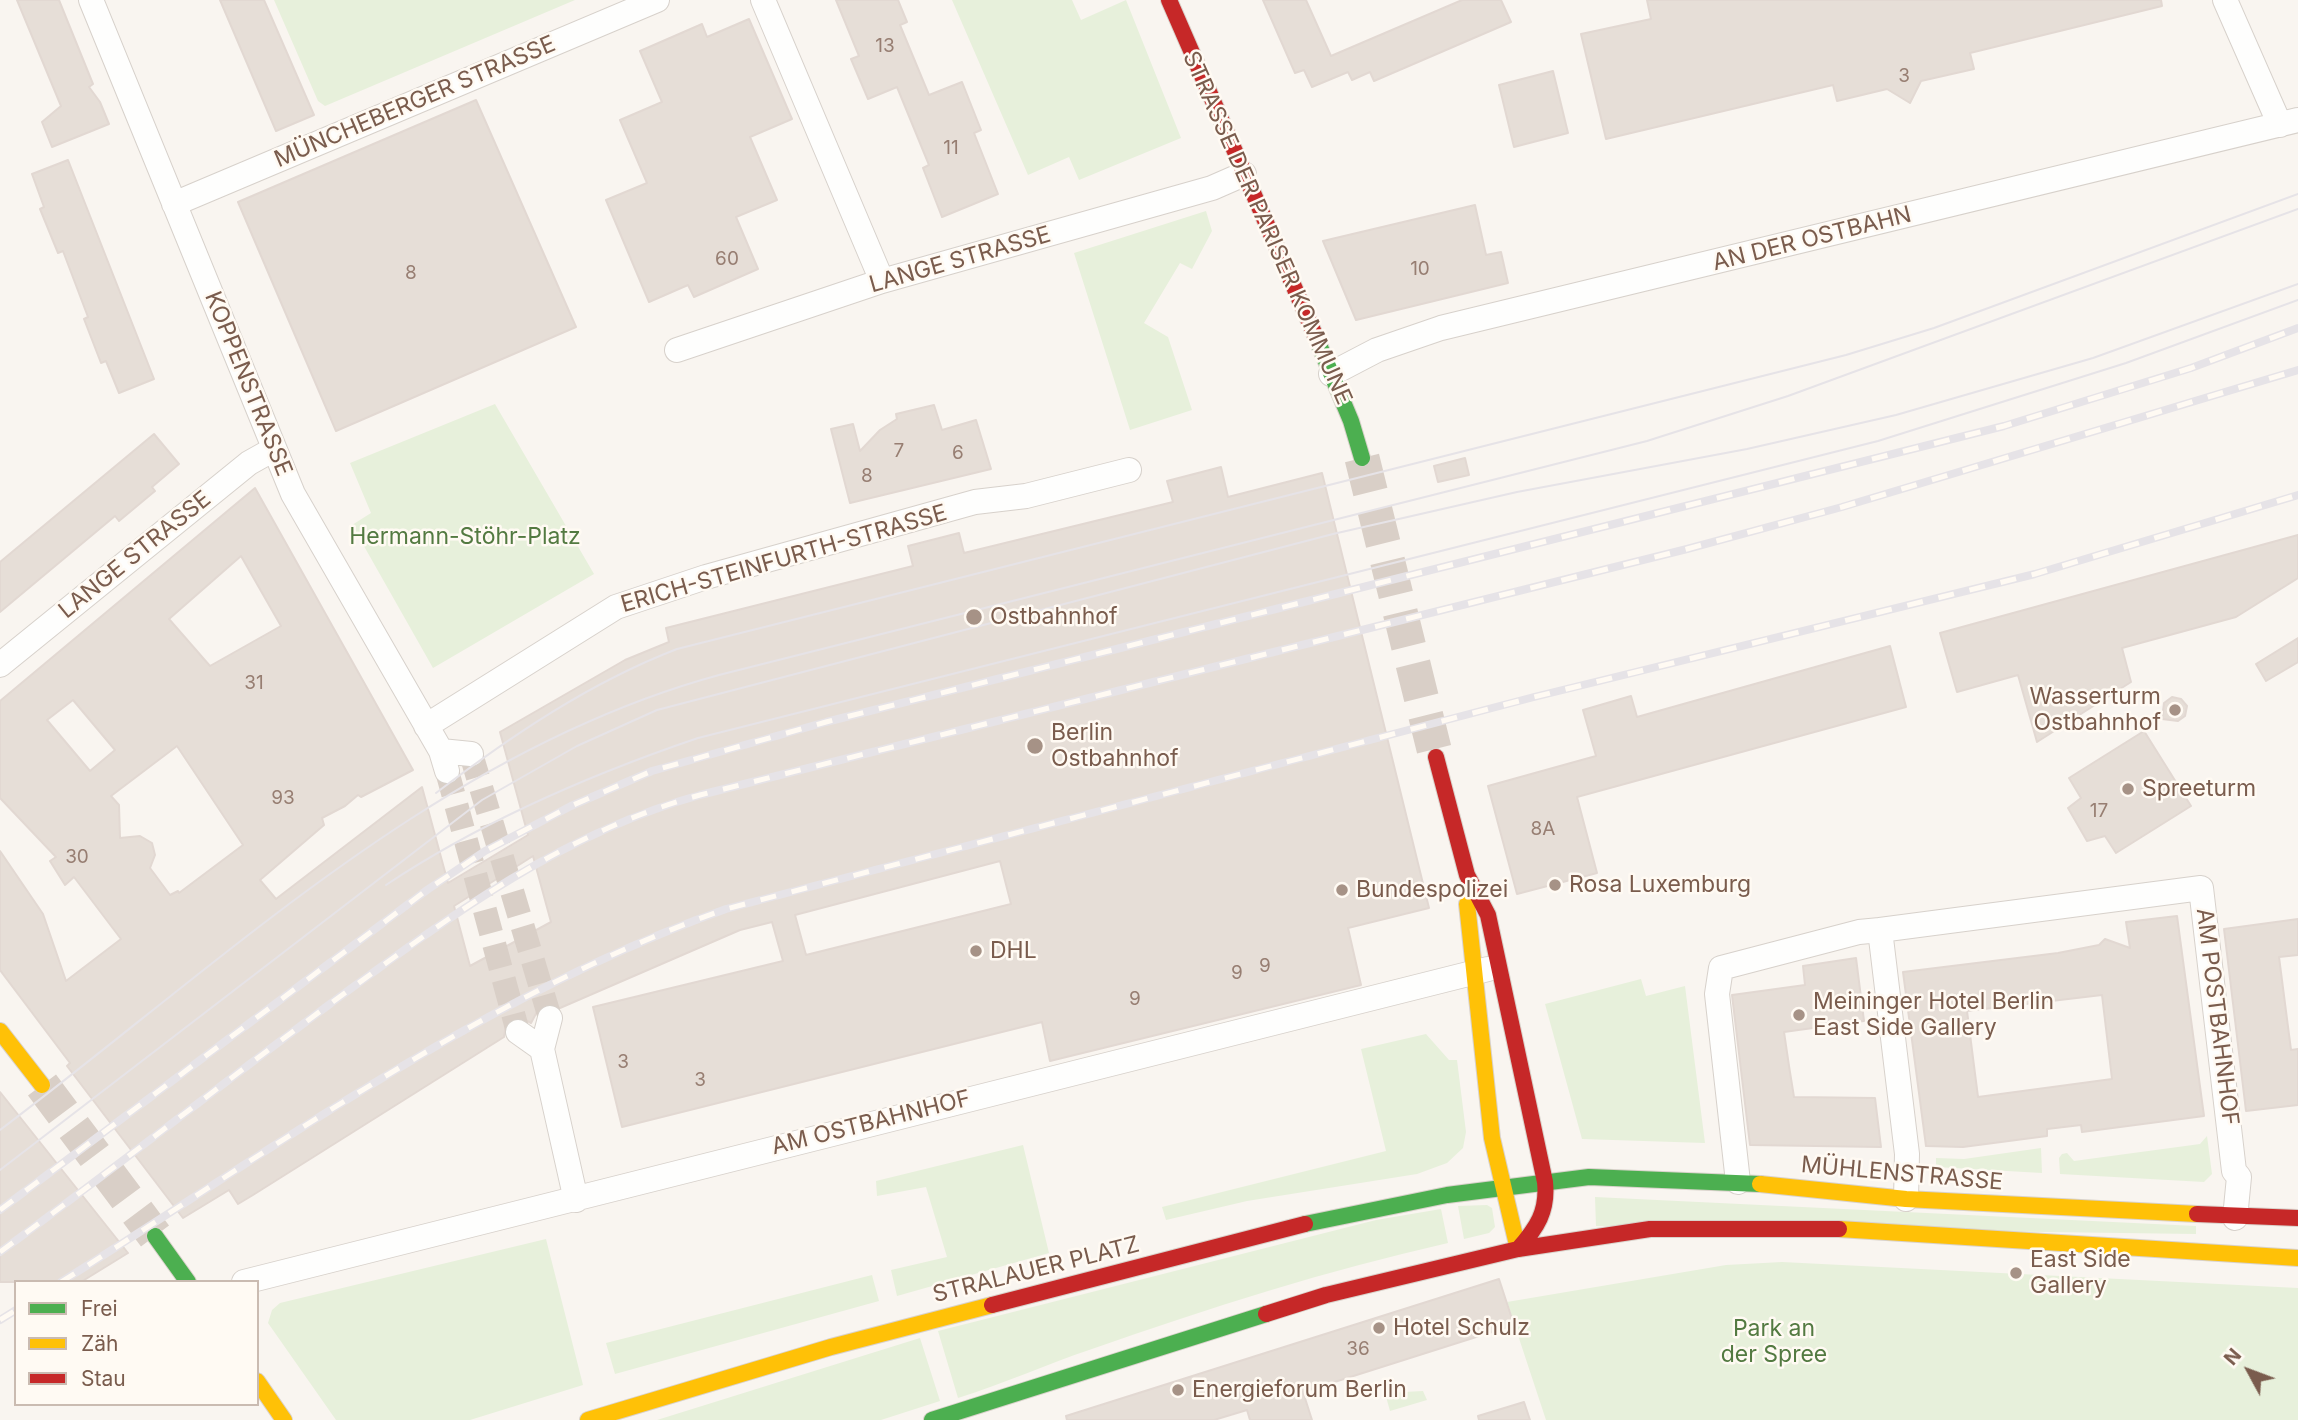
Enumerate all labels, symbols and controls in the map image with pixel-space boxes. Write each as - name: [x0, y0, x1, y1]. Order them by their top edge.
- street label: MÜNCHEBERGER STRASSE: [270, 30, 560, 174]
- house number: 13: [875, 35, 895, 57]
- street label: STRASSE DER PARISER KOMMUNE: [1176, 47, 1358, 409]
- house number: 3: [1898, 65, 1910, 87]
- house number: 11: [943, 137, 959, 159]
- street label: AN DER OSTBAHN: [1710, 201, 1914, 277]
- street label: LANGE STRASSE: [866, 221, 1054, 299]
- house number: 60: [715, 248, 739, 270]
- house number: 10: [1410, 258, 1430, 280]
- house number: 8: [405, 262, 417, 284]
- street label: KOPPENSTRASSE: [198, 288, 298, 480]
- house number: 7: [894, 440, 904, 462]
- house number: 6: [952, 442, 964, 464]
- house number: 8: [861, 465, 873, 487]
- street label: LANGE STRASSE: [54, 485, 216, 625]
- street label: ERICH-STEINFURTH-STRASSE: [618, 499, 950, 619]
- park label: Hermann-Stöhr-Platz: [349, 523, 581, 551]
- place label: Ostbahnhof: [990, 603, 1118, 631]
- marker: Ostbahnhof: [964, 607, 984, 627]
- house number: 31: [244, 672, 264, 694]
- place label: Wasserturm Ostbahnhof: [2030, 683, 2161, 737]
- marker: Wasserturm Ostbahnhof: [2167, 702, 2183, 718]
- place label: Berlin Ostbahnhof: [1051, 719, 1179, 773]
- marker: Berlin Ostbahnhof: [1025, 736, 1045, 756]
- place label: Spreeturm: [2142, 775, 2256, 803]
- marker: Spreeturm: [2120, 781, 2136, 797]
- house number: 93: [271, 787, 295, 809]
- house number: 17: [2090, 800, 2108, 822]
- house number: 8A: [1531, 818, 1555, 840]
- house number: 30: [65, 846, 89, 868]
- place label: Rosa Luxemburg: [1569, 871, 1751, 899]
- place label: Bundespolizei: [1356, 876, 1508, 904]
- marker: Rosa Luxemburg: [1547, 877, 1563, 893]
- marker: Bundespolizei: [1334, 882, 1350, 898]
- street label: AM POSTBAHNHOF: [2190, 907, 2244, 1127]
- place label: DHL: [990, 937, 1037, 965]
- marker: DHL: [968, 943, 984, 959]
- house number: 9: [1259, 955, 1271, 977]
- house number: 9: [1231, 962, 1243, 984]
- house number: 9: [1129, 988, 1141, 1010]
- place label: Meininger Hotel Berlin East Side Gallery: [1813, 988, 2054, 1042]
- marker: Meininger Hotel Berlin East Side Gallery: [1791, 1007, 1807, 1023]
- house number: 3: [617, 1051, 629, 1073]
- house number: 3: [694, 1069, 706, 1091]
- street label: AM OSTBAHNHOF: [769, 1085, 973, 1161]
- street label: MÜHLENSTRASSE: [1800, 1151, 2004, 1197]
- street label: STRALAUER PLATZ: [930, 1231, 1142, 1309]
- place label: East Side Gallery: [2030, 1246, 2131, 1300]
- marker: East Side Gallery: [2008, 1265, 2024, 1281]
- legend: [14, 1280, 259, 1406]
- text: Frei: [81, 1296, 118, 1321]
- place label: Hotel Schulz: [1393, 1314, 1530, 1342]
- park label: Park an der Spree: [1721, 1315, 1827, 1369]
- marker: Hotel Schulz: [1371, 1320, 1387, 1336]
- text: Zäh: [81, 1331, 118, 1356]
- north arrow: [2214, 1336, 2284, 1406]
- house number: 36: [1346, 1338, 1370, 1360]
- text: N: [2219, 1344, 2246, 1370]
- text: Stau: [81, 1366, 126, 1391]
- place label: Energieforum Berlin: [1192, 1376, 1407, 1404]
- marker: Energieforum Berlin: [1170, 1382, 1186, 1398]

